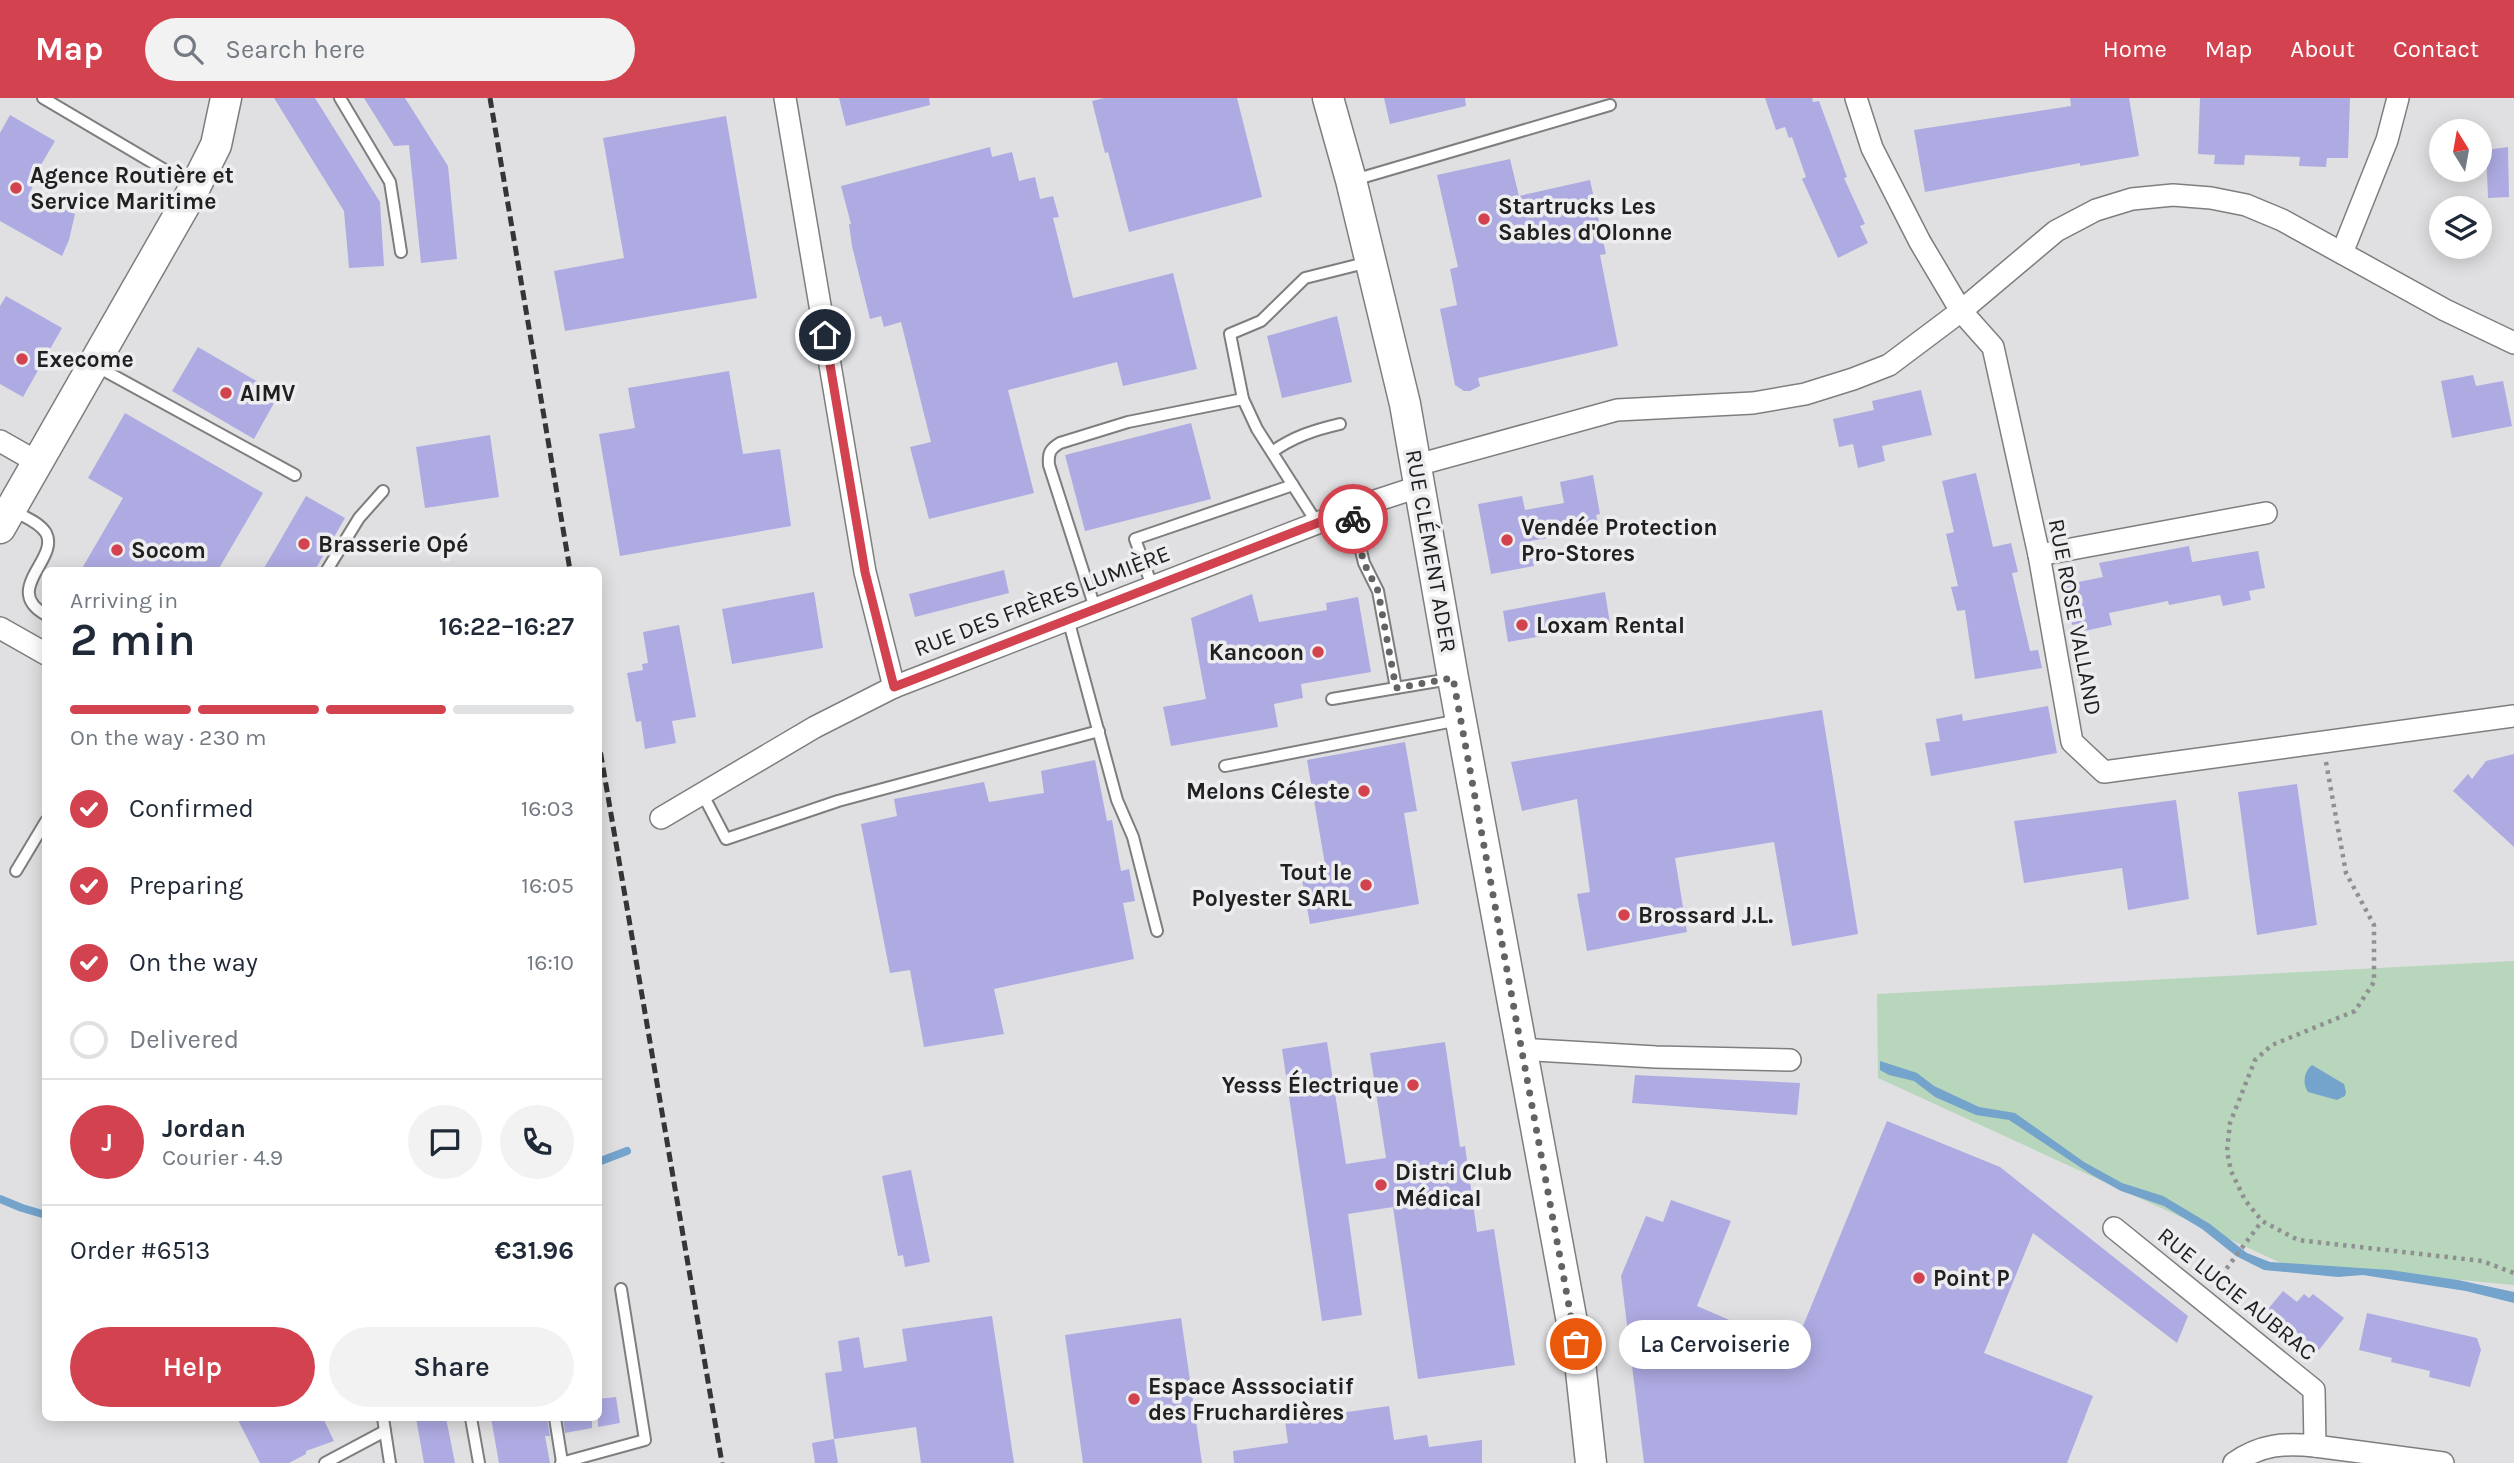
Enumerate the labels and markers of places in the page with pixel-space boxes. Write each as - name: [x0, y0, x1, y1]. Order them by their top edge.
- place label: Agence Routière et Service Maritime: [30, 162, 234, 215]
- marker: Agence Routière et Service Maritime: [8, 180, 24, 196]
- place label: Startrucks Les Sables d'Olonne: [1498, 193, 1672, 246]
- marker: Startrucks Les Sables d'Olonne: [1476, 211, 1492, 227]
- pin: [795, 305, 855, 365]
- place label: Execome: [36, 346, 134, 373]
- marker: Execome: [14, 351, 30, 367]
- place label: AIMV: [240, 380, 296, 407]
- marker: AIMV: [218, 385, 234, 401]
- place label: Vendée Protection Pro-Stores: [1521, 514, 1718, 567]
- place label: Brasserie Opé: [318, 531, 468, 558]
- marker: Vendée Protection Pro-Stores: [1499, 532, 1515, 548]
- marker: Brasserie Opé: [296, 536, 312, 552]
- place label: Socom: [131, 537, 206, 564]
- marker: Socom: [109, 542, 125, 558]
- place label: Loxam Rental: [1536, 612, 1685, 639]
- marker: Loxam Rental: [1514, 617, 1530, 633]
- place label: Kancoon: [1209, 639, 1304, 666]
- marker: Kancoon: [1310, 644, 1326, 660]
- place label: Melons Céleste: [1186, 778, 1350, 805]
- marker: Melons Céleste: [1356, 783, 1372, 799]
- place label: Tout le Polyester SARL: [1191, 859, 1352, 912]
- marker: Tout le Polyester SARL: [1358, 877, 1374, 893]
- place label: Brossard J.L.: [1638, 902, 1773, 929]
- marker: Brossard J.L.: [1616, 907, 1632, 923]
- place label: Yesss Électrique: [1222, 1069, 1399, 1099]
- marker: Yesss Électrique: [1405, 1077, 1421, 1093]
- place label: Distri Club Médical: [1395, 1159, 1512, 1212]
- marker: Distri Club Médical: [1373, 1177, 1389, 1193]
- place label: Point P: [1933, 1265, 2010, 1292]
- marker: Point P: [1911, 1270, 1927, 1286]
- pin: [1546, 1314, 1606, 1374]
- callout: La Cervoiserie: [1618, 1320, 1810, 1368]
- place label: Espace Asssociatif des Fruchardières: [1148, 1373, 1354, 1426]
- marker: Espace Asssociatif des Fruchardières: [1126, 1391, 1142, 1407]

